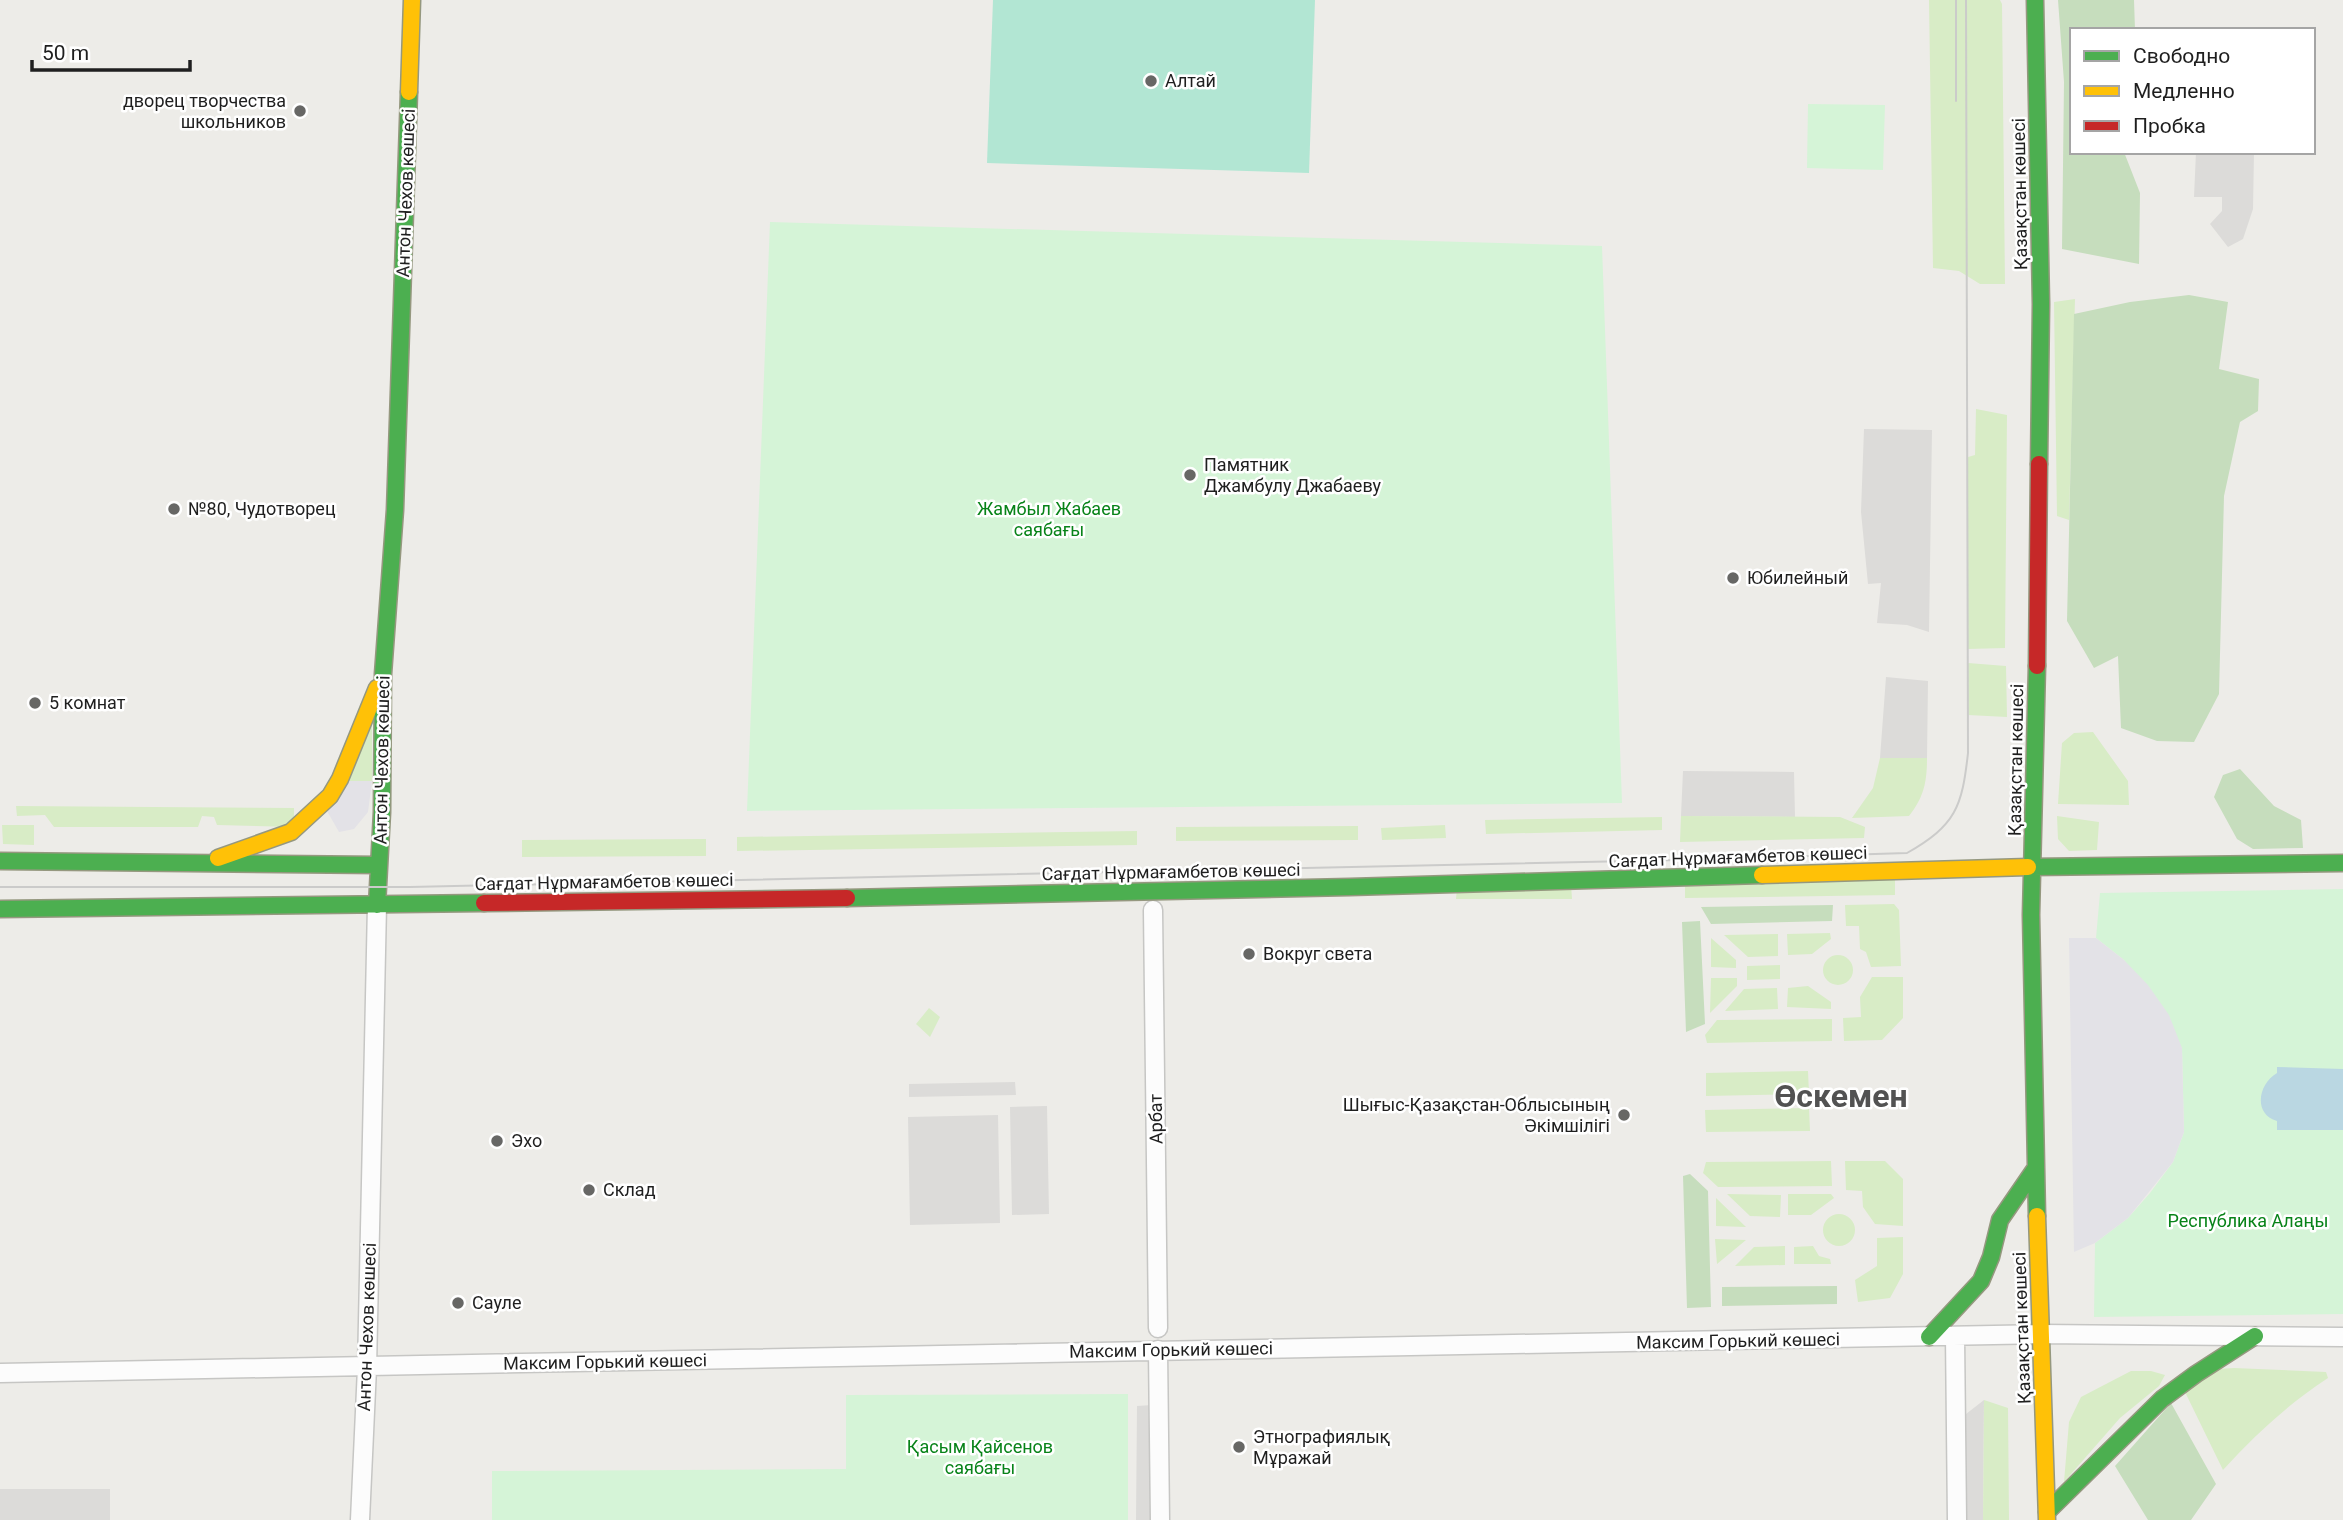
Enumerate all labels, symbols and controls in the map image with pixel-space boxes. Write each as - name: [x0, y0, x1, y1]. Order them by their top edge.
- scale bar: [32, 28, 189, 72]
- legend: [2070, 28, 2315, 154]
- text: 50 m: [42, 41, 89, 65]
- text: Свободно: [2133, 44, 2230, 68]
- place label: Алтай: [1165, 70, 1216, 91]
- marker: Алтай: [1143, 73, 1159, 89]
- text: Медленно: [2133, 79, 2235, 103]
- place label: дворец творчества школьников: [123, 90, 286, 132]
- marker: дворец творчества школьников: [292, 103, 308, 119]
- street label: Антон Чехов көшесі: [392, 108, 419, 278]
- text: Пробка: [2133, 114, 2206, 138]
- street label: Қазақстан көшесі: [2008, 118, 2031, 270]
- place label: Памятник Джамбулу Джабаеву: [1204, 454, 1382, 496]
- marker: Памятник Джамбулу Джабаеву: [1182, 467, 1198, 483]
- place label: №80, Чудотворец: [188, 498, 336, 519]
- park label: Жамбыл Жабаев саябағы: [977, 498, 1121, 540]
- marker: №80, Чудотворец: [166, 501, 182, 517]
- place label: Юбилейный: [1747, 567, 1848, 588]
- marker: Юбилейный: [1725, 570, 1741, 586]
- street label: Антон Чехов көшесі: [370, 675, 393, 845]
- street label: Қазақстан көшесі: [2004, 684, 2027, 836]
- place label: 5 комнат: [49, 692, 126, 713]
- marker: 5 комнат: [27, 695, 43, 711]
- street label: Сағдат Нұрмағамбетов көшесі: [1608, 841, 1868, 872]
- street label: Сағдат Нұрмағамбетов көшесі: [1041, 859, 1301, 884]
- street label: Сағдат Нұрмағамбетов көшесі: [474, 869, 734, 894]
- place label: Вокруг света: [1263, 943, 1372, 964]
- marker: Вокруг света: [1241, 946, 1257, 962]
- district label: Өскемен: [1774, 1077, 1908, 1115]
- street label: Арбат: [1145, 1093, 1166, 1144]
- place label: Шығыс-Қазақстан-Облысының Әкімшілігі: [1343, 1094, 1610, 1136]
- marker: Шығыс-Қазақстан-Облысының Әкімшілігі: [1616, 1107, 1632, 1123]
- place label: Эхо: [511, 1130, 542, 1151]
- marker: Эхо: [489, 1133, 505, 1149]
- place label: Склад: [603, 1179, 656, 1200]
- marker: Склад: [581, 1182, 597, 1198]
- park label: Республика Алаңы: [2168, 1210, 2328, 1231]
- street label: Антон Чехов көшесі: [353, 1242, 380, 1412]
- street label: Қазақстан көшесі: [2008, 1252, 2035, 1404]
- place label: Сауле: [472, 1292, 521, 1313]
- marker: Сауле: [450, 1295, 466, 1311]
- street label: Максим Горький көшесі: [1636, 1328, 1840, 1353]
- street label: Максим Горький көшесі: [1069, 1337, 1273, 1362]
- street label: Максим Горький көшесі: [503, 1349, 707, 1374]
- place label: Этнографиялық Мұражай: [1253, 1426, 1391, 1468]
- park label: Қасым Қайсенов саябағы: [907, 1436, 1053, 1478]
- marker: Этнографиялық Мұражай: [1231, 1439, 1247, 1455]

